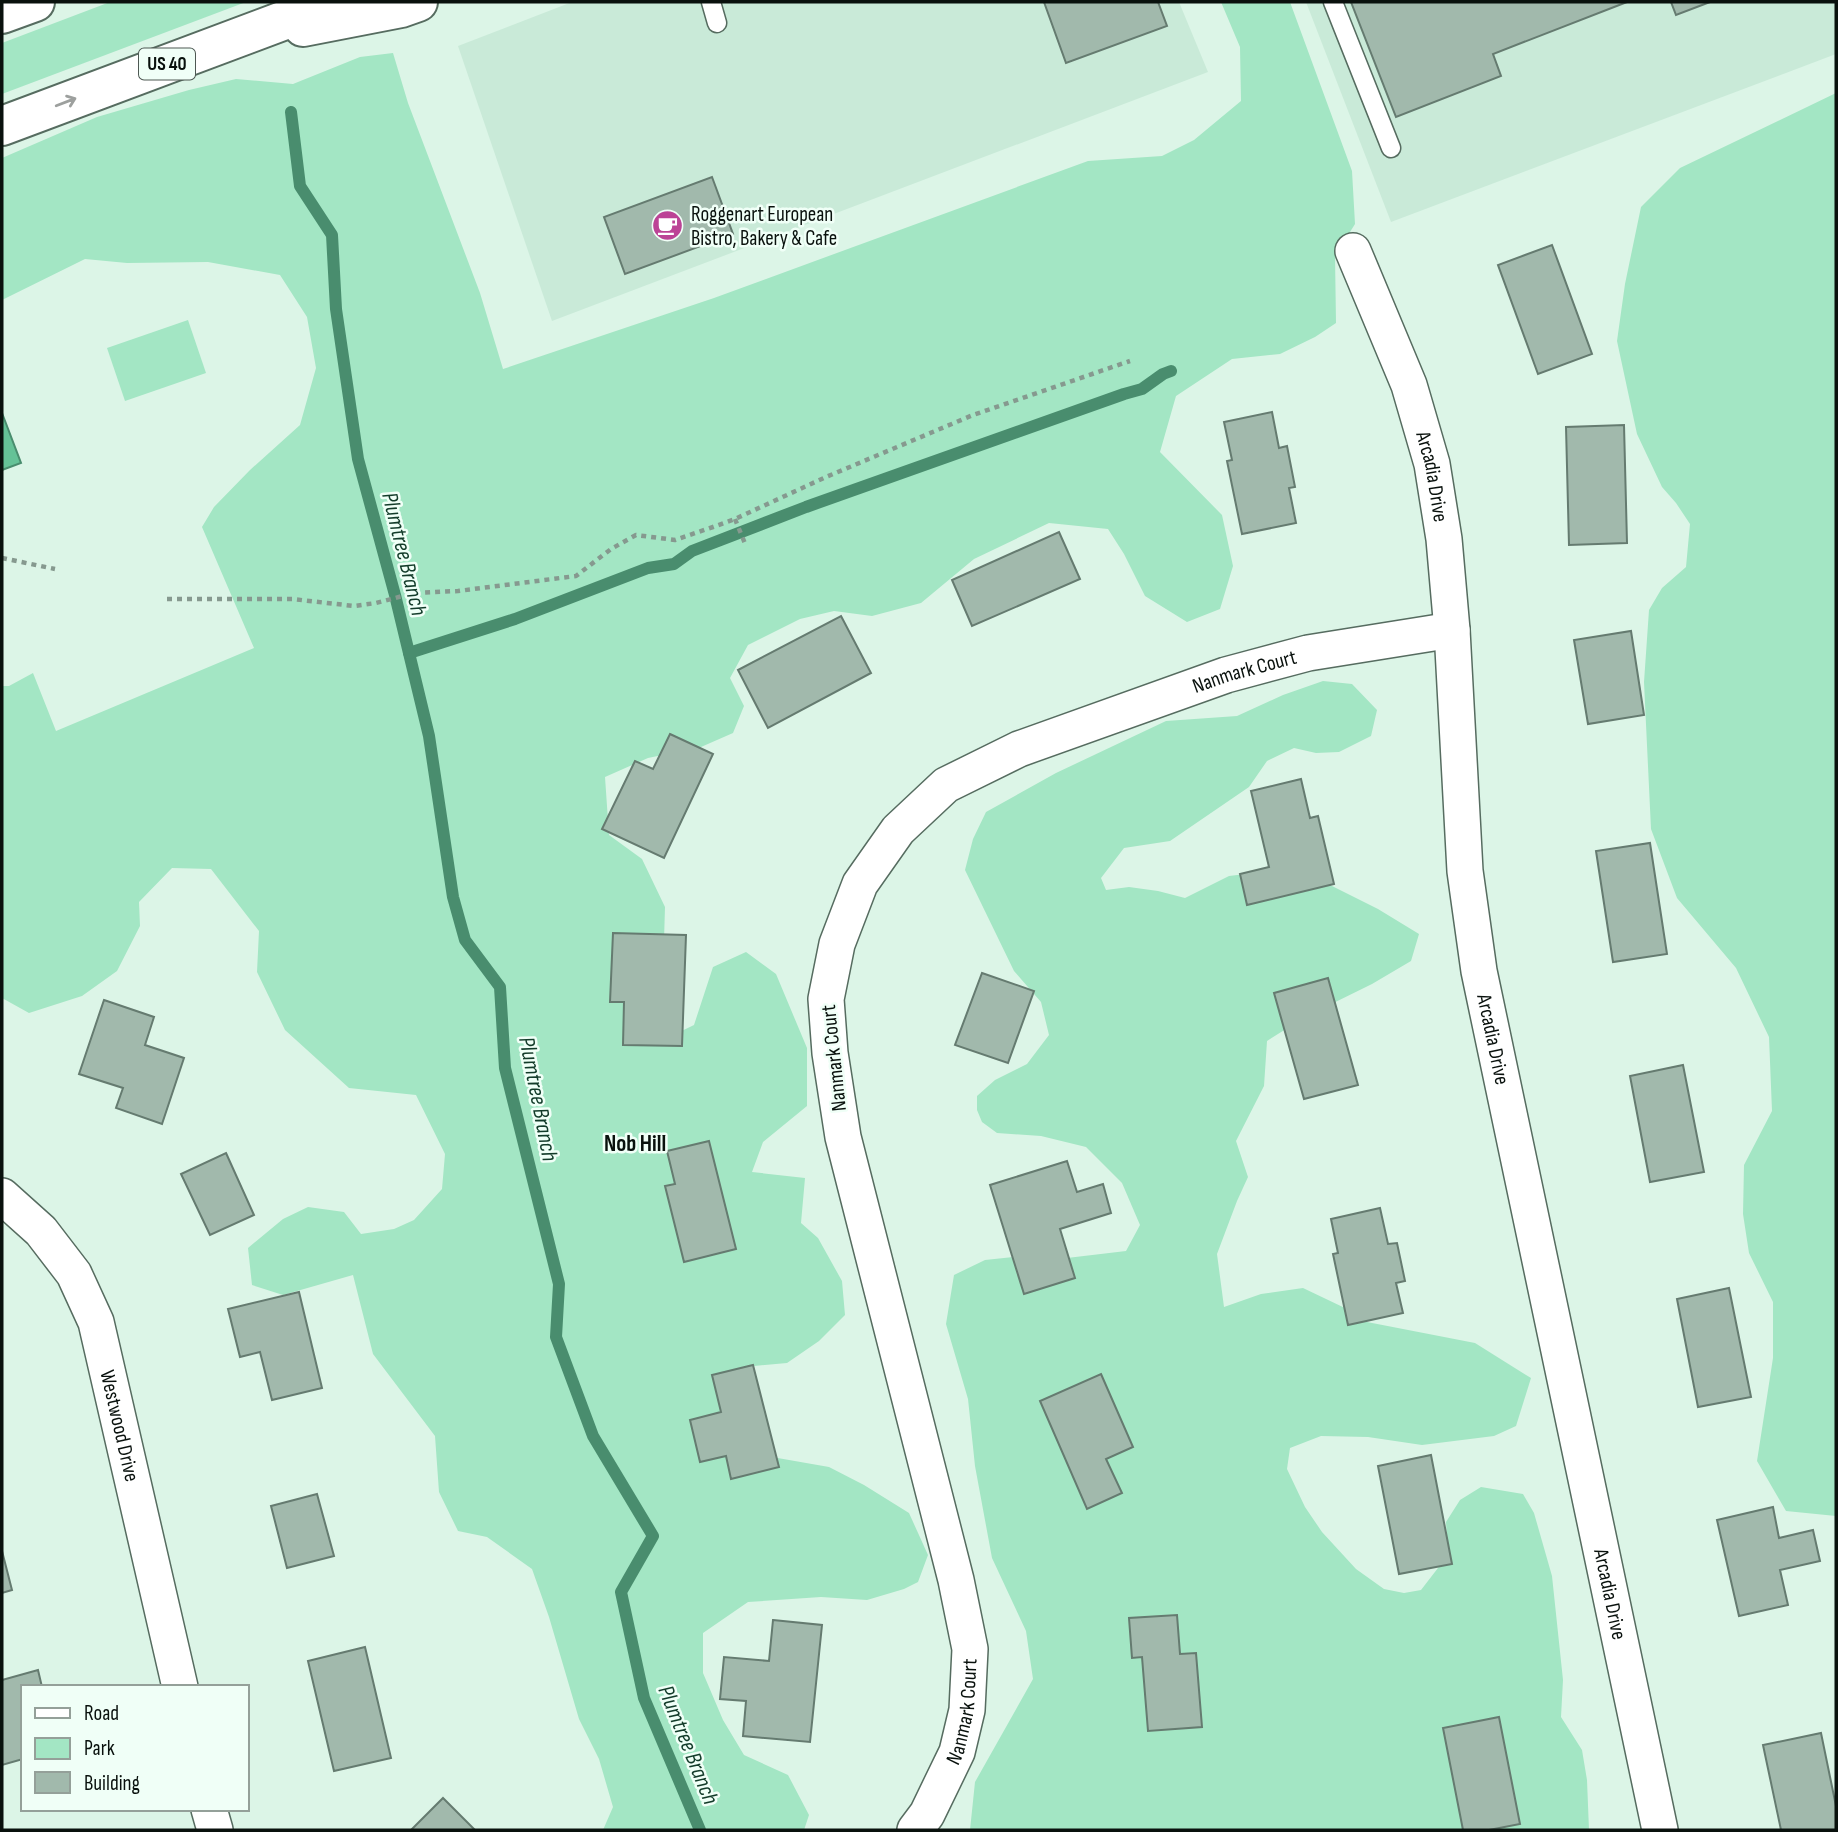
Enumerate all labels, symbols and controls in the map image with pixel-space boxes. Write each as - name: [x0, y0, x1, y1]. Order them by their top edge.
- road number: US 40: [139, 48, 195, 80]
- one-way arrow: [54, 95, 76, 107]
- place label: Roggenart European Bistro, Bakery & Cafe: [691, 202, 837, 251]
- cafe icon: Roggenart European Bistro, Bakery & Cafe: [651, 209, 685, 243]
- street label: Arcadia Drive: [1410, 427, 1454, 524]
- water label: Plumtree Branch: [375, 489, 433, 619]
- street label: Nanmark Court: [1189, 644, 1299, 698]
- street label: Arcadia Drive: [1471, 991, 1515, 1087]
- street label: Nanmark Court: [816, 1004, 852, 1112]
- water label: Plumtree Branch: [512, 1034, 564, 1164]
- district label: Nob Hill: [604, 1130, 666, 1158]
- street label: Westwood Drive: [95, 1368, 145, 1484]
- street label: Arcadia Drive: [1588, 1546, 1632, 1642]
- street label: Nanmark Court: [940, 1658, 982, 1769]
- water label: Plumtree Branch: [651, 1681, 725, 1809]
- legend: [21, 1685, 248, 1811]
- text: Road: [84, 1701, 119, 1726]
- text: Park: [84, 1736, 115, 1761]
- text: Building: [84, 1771, 140, 1796]

